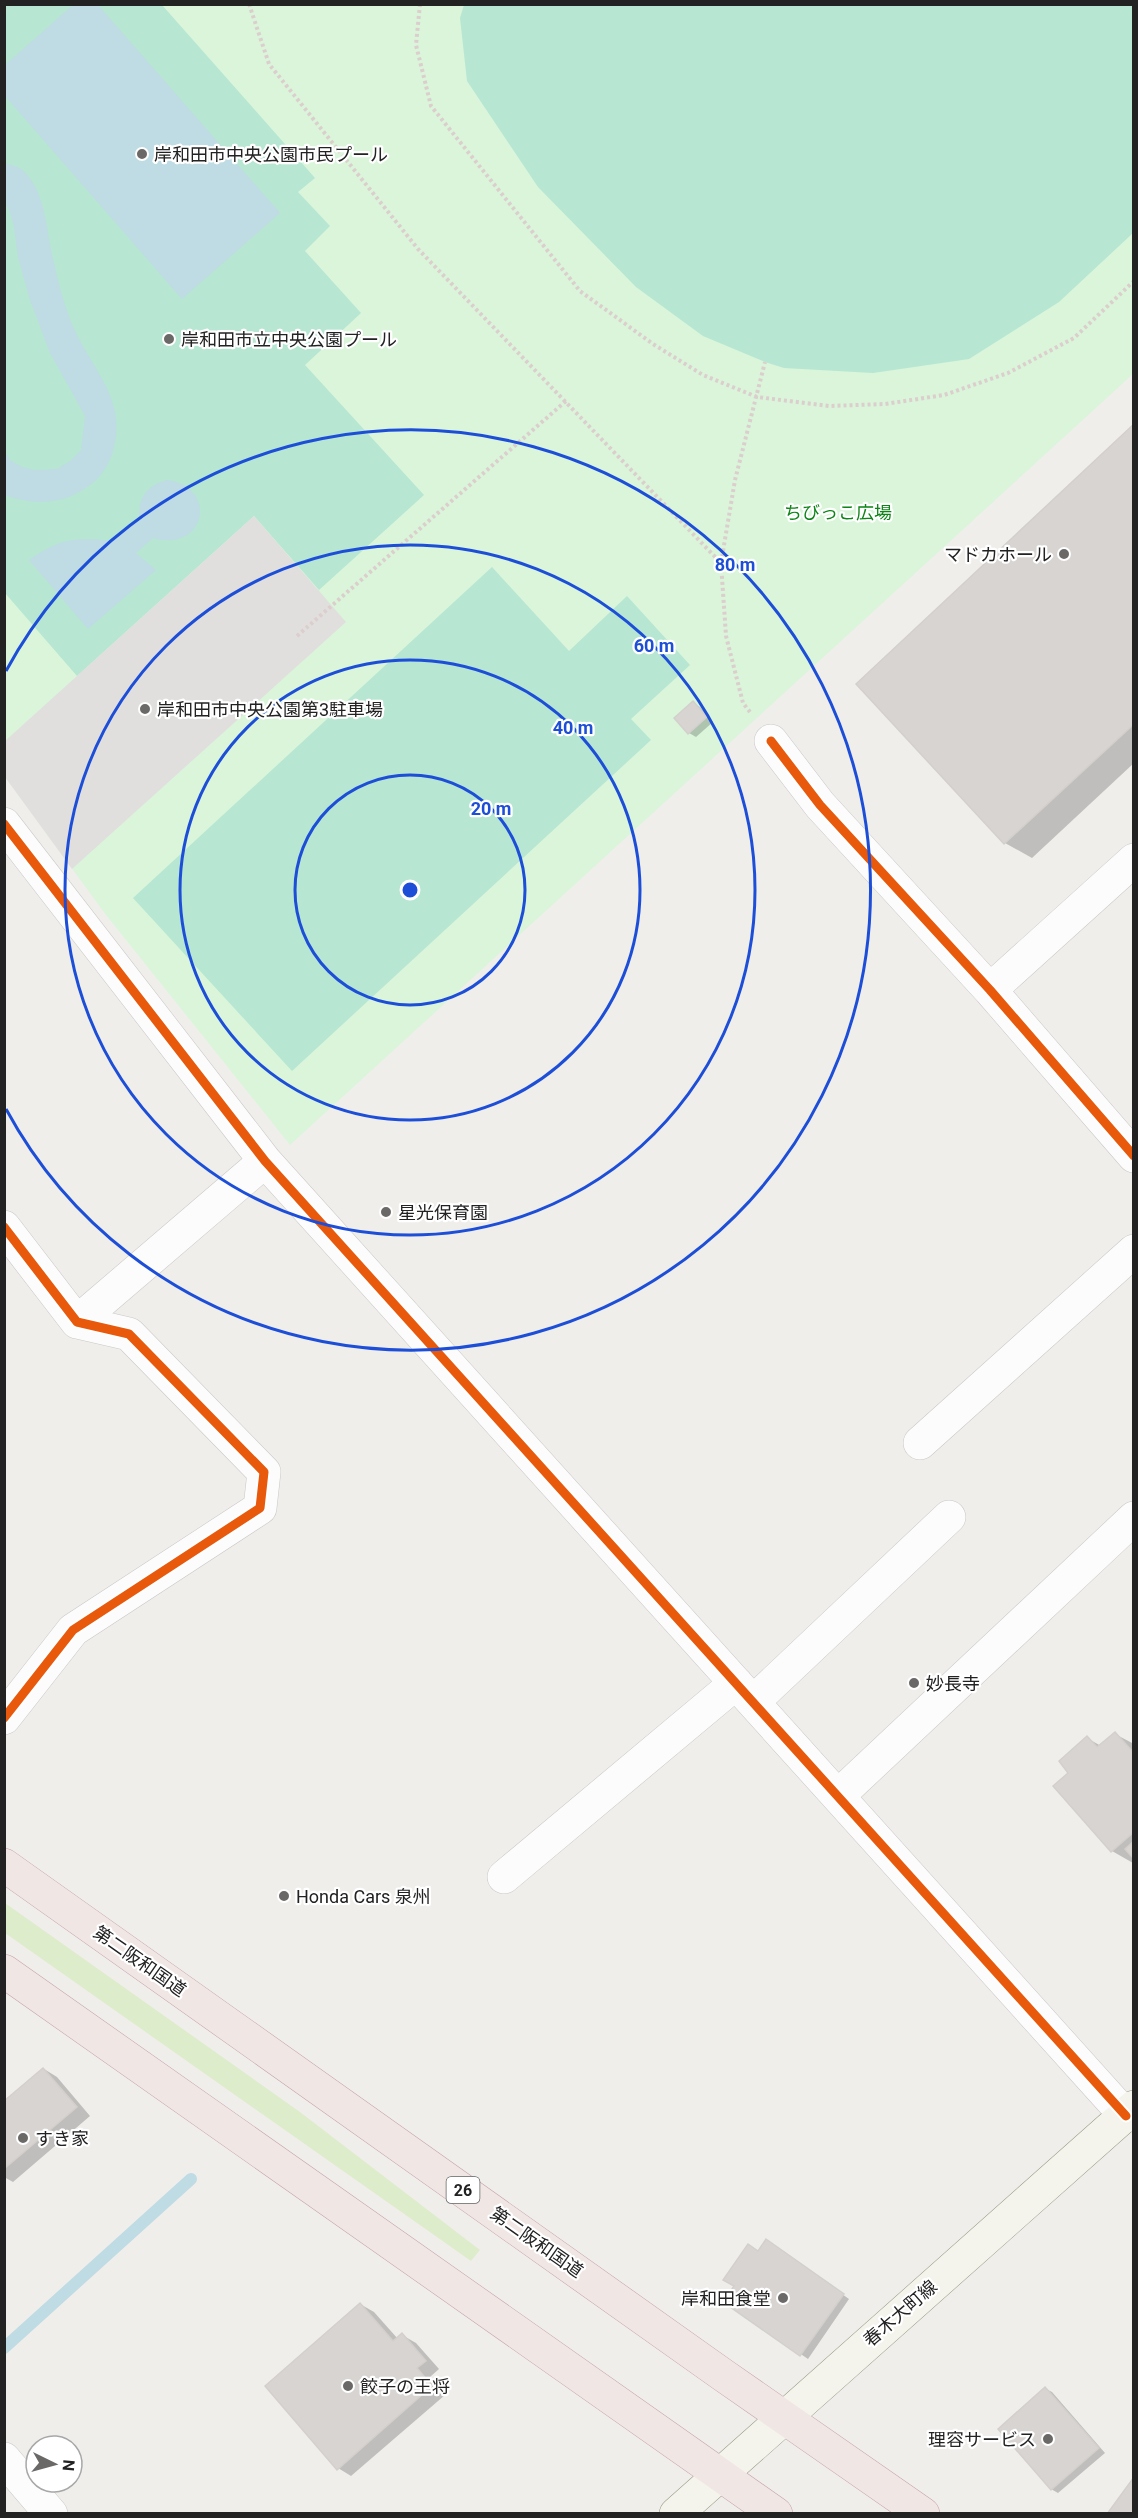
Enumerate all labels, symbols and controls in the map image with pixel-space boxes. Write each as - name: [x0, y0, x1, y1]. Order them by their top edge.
- place label: 岸和田市中央公園市民プール: [154, 144, 388, 165]
- marker: 岸和田市中央公園市民プール: [135, 147, 149, 161]
- place label: 岸和田市立中央公園プール: [181, 329, 397, 350]
- marker: 岸和田市立中央公園プール: [162, 332, 176, 346]
- park label: ちびっこ広場: [784, 502, 892, 523]
- place label: マドカホール: [944, 544, 1052, 565]
- marker: マドカホール: [1057, 547, 1071, 561]
- text: 80 m: [715, 554, 755, 575]
- text: 60 m: [634, 635, 674, 656]
- place label: 岸和田市中央公園第3駐車場: [157, 699, 383, 720]
- marker: 岸和田市中央公園第3駐車場: [138, 702, 152, 716]
- text: 40 m: [553, 717, 593, 738]
- text: 20 m: [471, 798, 511, 819]
- centre of rings: [400, 880, 420, 900]
- place label: 星光保育園: [398, 1202, 488, 1223]
- marker: 星光保育園: [379, 1205, 393, 1219]
- place label: 妙長寺: [926, 1673, 980, 1694]
- marker: 妙長寺: [907, 1676, 921, 1690]
- place label: Honda Cars 泉州: [296, 1886, 431, 1907]
- marker: Honda Cars 泉州: [277, 1889, 291, 1903]
- street label: 第二阪和国道: [90, 1921, 190, 2001]
- place label: すき家: [35, 2128, 89, 2149]
- marker: すき家: [16, 2131, 30, 2145]
- road number: 26: [446, 2177, 480, 2203]
- street label: 第二阪和国道: [487, 2202, 587, 2282]
- street label: 春木大町線: [859, 2276, 941, 2350]
- place label: 岸和田食堂: [681, 2288, 771, 2309]
- marker: 岸和田食堂: [776, 2291, 790, 2305]
- place label: 餃子の王将: [360, 2376, 450, 2397]
- marker: 餃子の王将: [341, 2379, 355, 2393]
- place label: 理容サービス: [928, 2429, 1036, 2450]
- marker: 理容サービス: [1041, 2432, 1055, 2446]
- north arrow: [24, 2434, 84, 2494]
- text: N: [58, 2459, 78, 2472]

